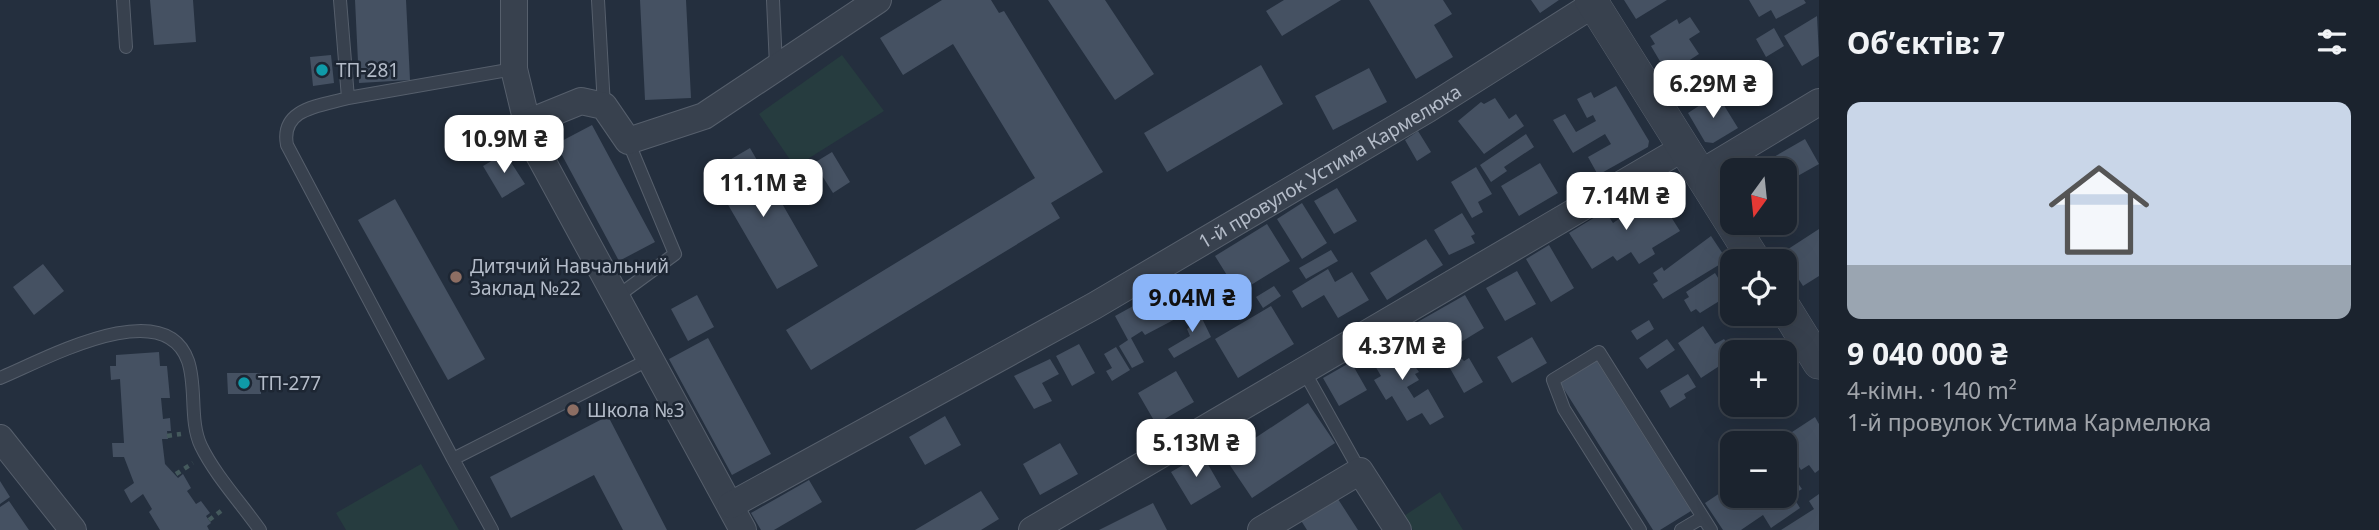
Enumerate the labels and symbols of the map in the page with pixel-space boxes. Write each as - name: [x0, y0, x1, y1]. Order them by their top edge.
- place label: ТП-281: [336, 57, 399, 83]
- pin: 6.29M ₴: [1648, 60, 1778, 120]
- marker: ТП-281: [314, 62, 330, 78]
- street label: 1-й провулок Устима Кармелюка: [1194, 78, 1466, 254]
- pin: 10.9M ₴: [439, 116, 569, 175]
- north arrow: [1720, 158, 1797, 234]
- pin: 11.1M ₴: [698, 160, 828, 219]
- pin: 7.14M ₴: [1561, 173, 1691, 232]
- place label: Дитячий Навчальний Заклад №22: [470, 253, 669, 301]
- marker: Дитячий Навчальний Заклад №22: [448, 269, 464, 285]
- pin: 9.04M ₴: [1127, 274, 1257, 334]
- pin: 4.37M ₴: [1337, 322, 1467, 382]
- place label: ТП-277: [258, 370, 321, 396]
- marker: ТП-277: [236, 375, 252, 391]
- place label: Школа №3: [587, 397, 685, 423]
- marker: Школа №3: [565, 402, 581, 418]
- pin: 5.13M ₴: [1131, 420, 1261, 479]

